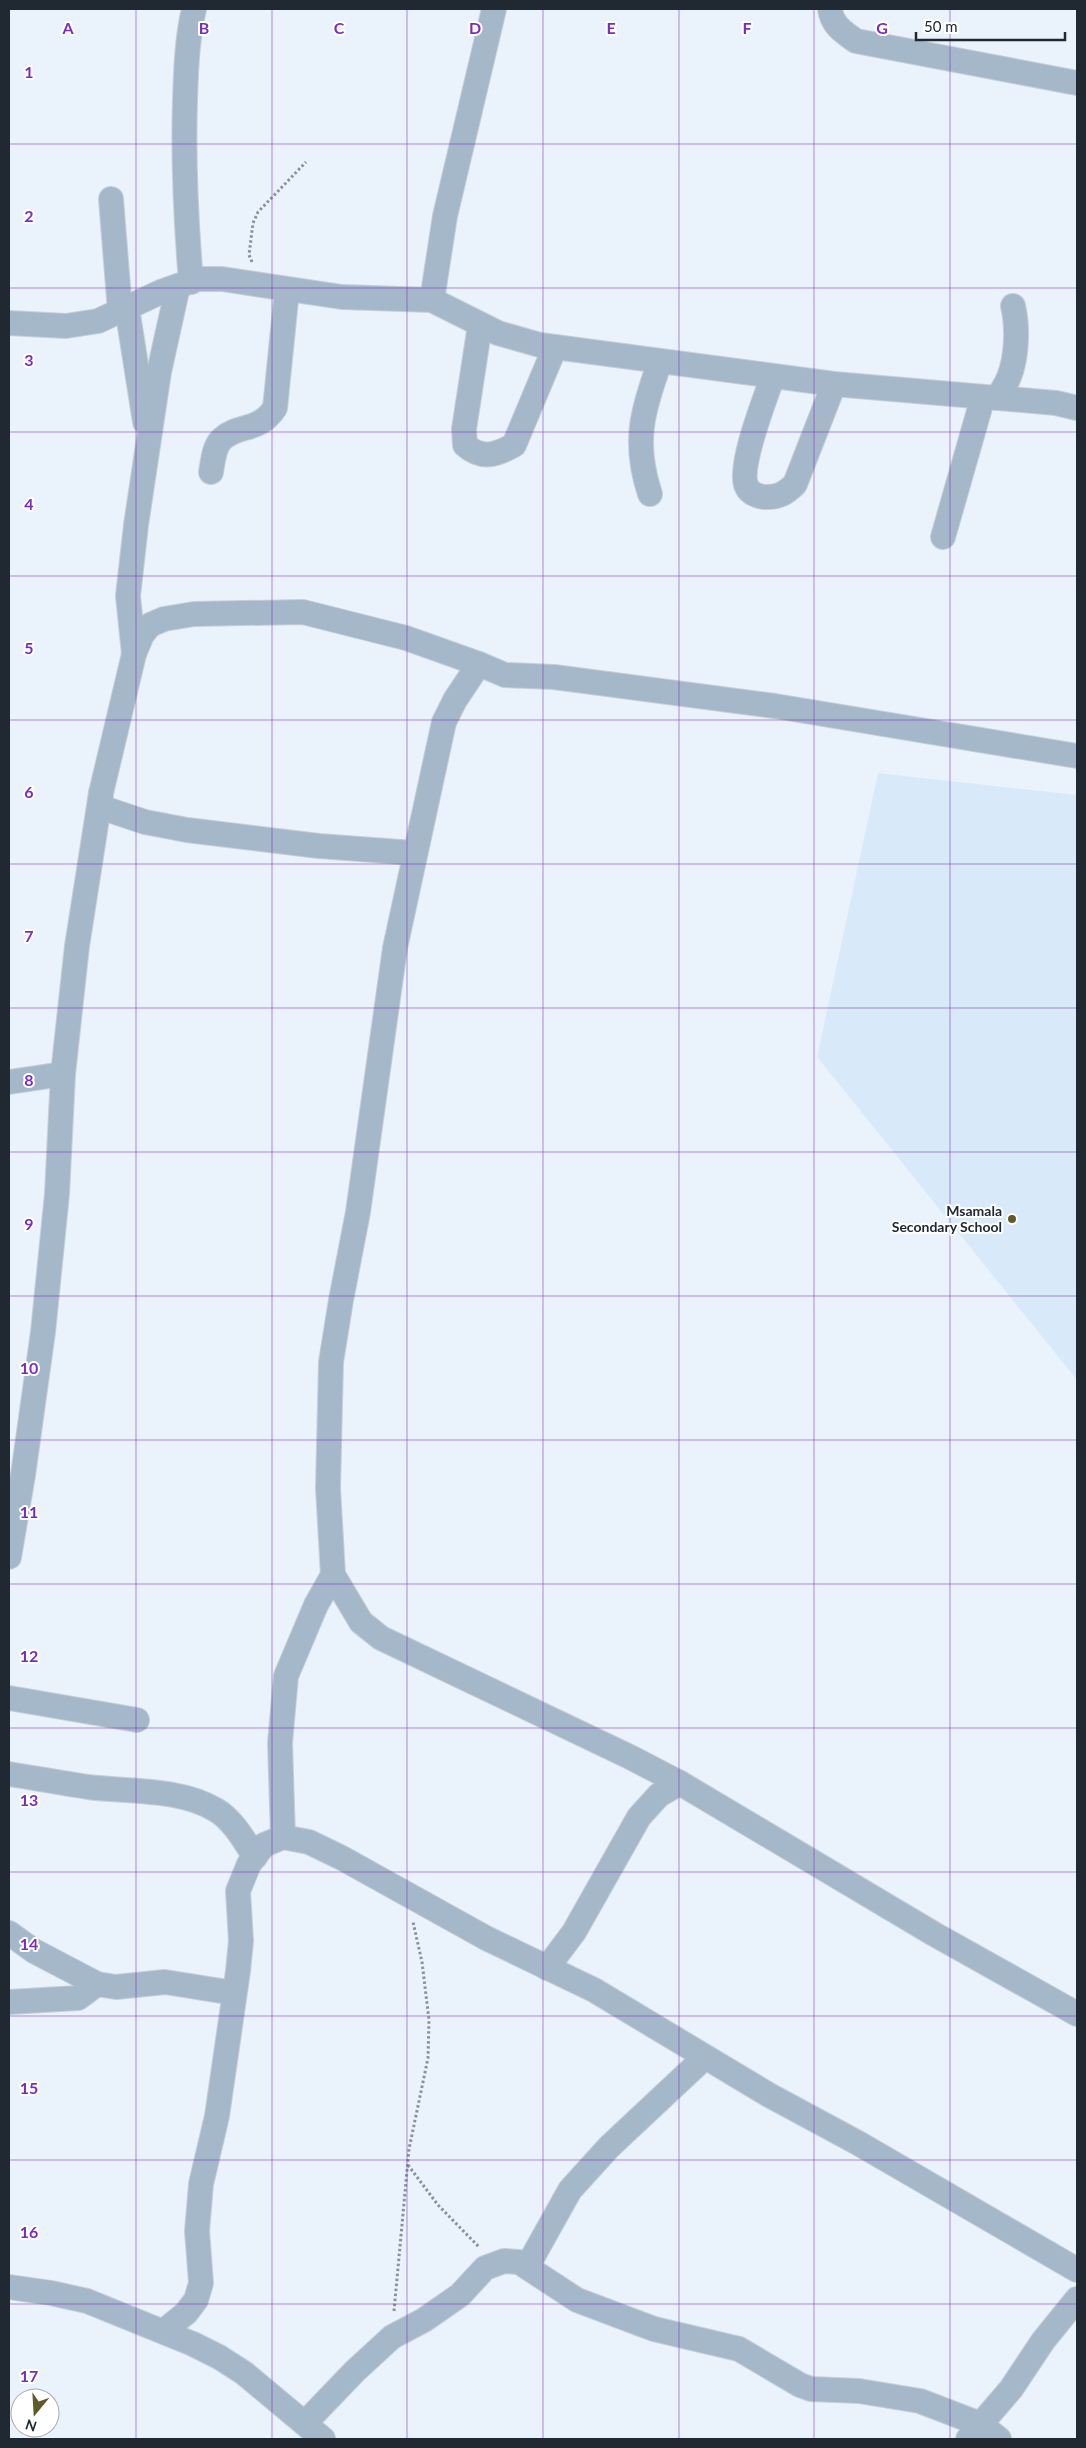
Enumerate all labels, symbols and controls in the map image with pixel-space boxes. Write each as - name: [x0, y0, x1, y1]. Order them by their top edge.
- scale bar: [916, 10, 1065, 42]
- text: 50 m: [924, 17, 958, 35]
- text: A: [61, 18, 74, 37]
- text: B: [199, 18, 209, 37]
- text: C: [334, 18, 345, 37]
- text: D: [469, 18, 481, 37]
- text: E: [606, 18, 616, 37]
- text: F: [742, 18, 752, 37]
- text: G: [876, 18, 888, 37]
- text: 1: [24, 62, 34, 81]
- text: 2: [24, 206, 34, 225]
- text: 3: [24, 350, 34, 369]
- text: 4: [24, 494, 34, 513]
- text: 5: [24, 638, 34, 657]
- text: 6: [24, 782, 34, 801]
- text: 7: [24, 926, 34, 945]
- text: 8: [24, 1070, 34, 1089]
- place label: Msamala Secondary School: [892, 1202, 1002, 1235]
- marker: Msamala Secondary School: [1006, 1213, 1018, 1225]
- text: 9: [24, 1214, 34, 1233]
- text: 10: [20, 1358, 38, 1377]
- text: 11: [20, 1502, 38, 1521]
- text: 12: [20, 1646, 38, 1665]
- text: 13: [20, 1790, 38, 1809]
- text: 14: [20, 1934, 38, 1953]
- text: 15: [20, 2078, 38, 2097]
- text: 16: [20, 2222, 38, 2241]
- text: 17: [20, 2366, 38, 2385]
- north arrow: [10, 2388, 60, 2438]
- text: N: [23, 2416, 39, 2436]

